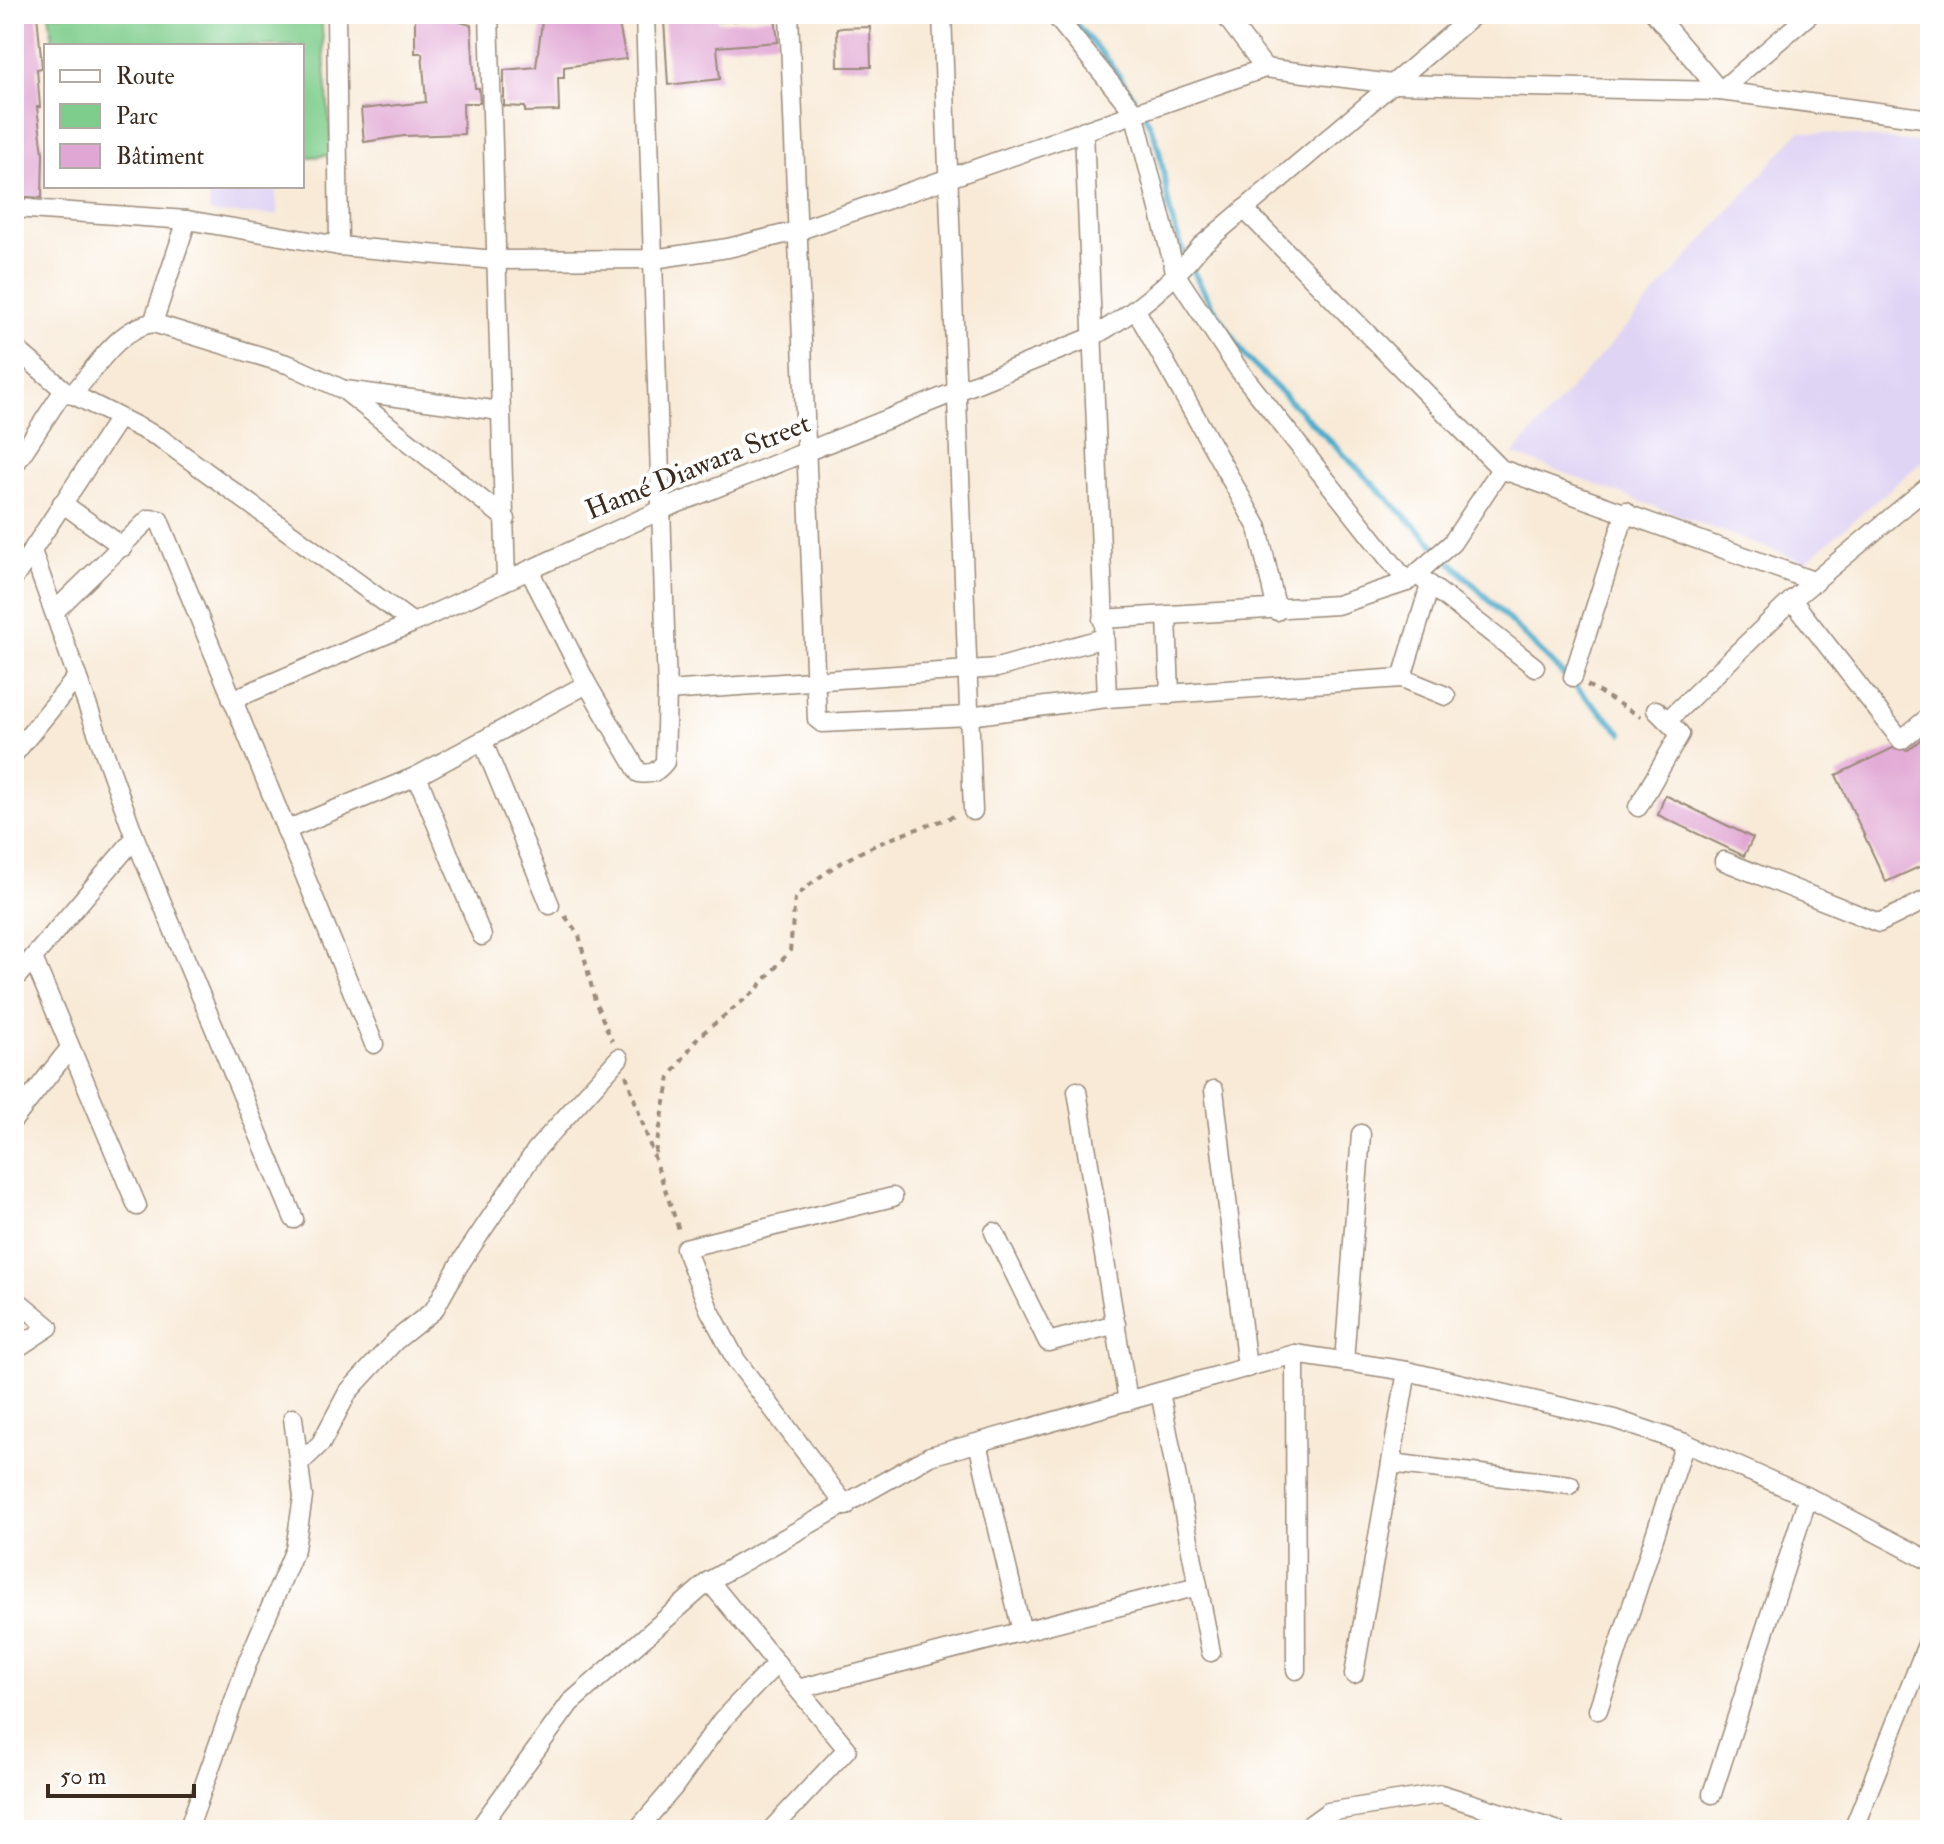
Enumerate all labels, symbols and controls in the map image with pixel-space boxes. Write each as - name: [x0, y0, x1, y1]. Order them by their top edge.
- legend: [44, 44, 304, 188]
- text: Route: [116, 61, 175, 92]
- text: Parc: [116, 101, 158, 132]
- text: Bâtiment: [116, 141, 205, 172]
- street label: Hamé Diawara Street: [581, 406, 815, 528]
- scale bar: [48, 1748, 194, 1798]
- text: 50 m: [60, 1761, 107, 1792]

